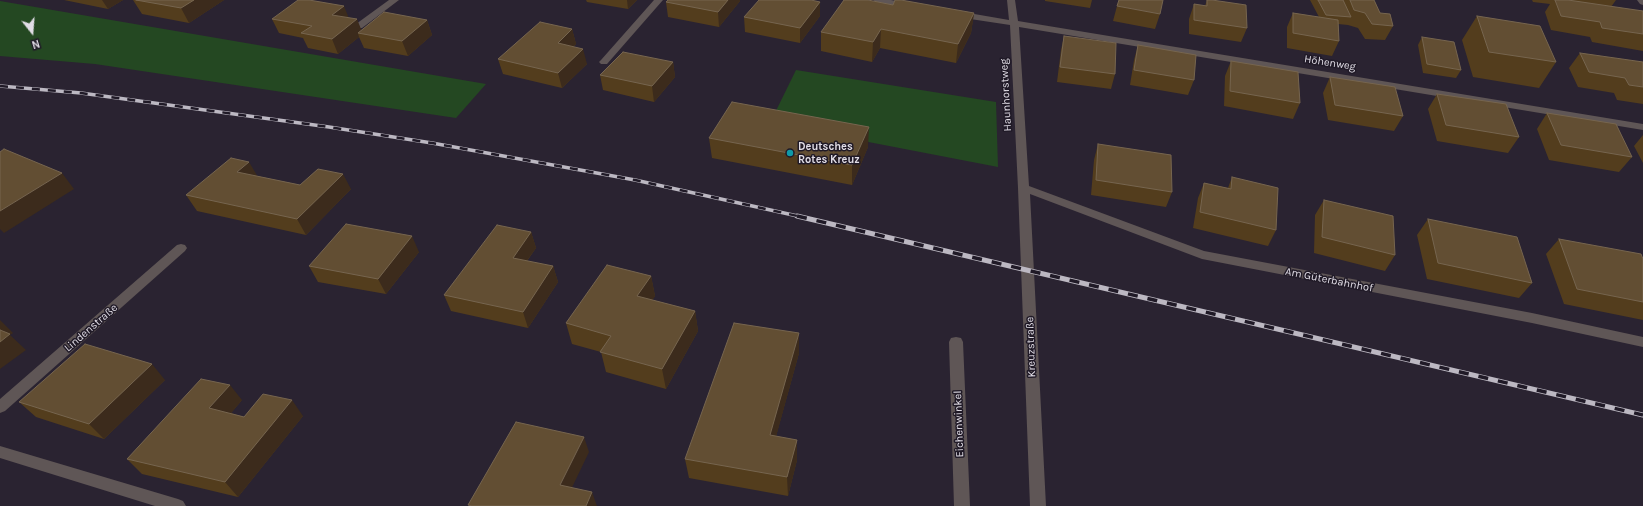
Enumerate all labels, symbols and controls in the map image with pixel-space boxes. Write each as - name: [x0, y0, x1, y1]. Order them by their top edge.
- north arrow: [12, 12, 52, 52]
- text: N: [30, 37, 41, 51]
- street label: Höhenweg: [1303, 52, 1357, 74]
- street label: Haunhorstweg: [997, 58, 1015, 132]
- place label: Deutsches Rotes Kreuz: [798, 140, 860, 166]
- marker: Deutsches Rotes Kreuz: [785, 148, 795, 158]
- street label: Am Güterbahnhof: [1284, 265, 1374, 295]
- street label: Lindenstraße: [62, 301, 120, 355]
- street label: Kreuzstraße: [1023, 317, 1039, 377]
- street label: Eichenwinkel: [951, 390, 967, 458]

